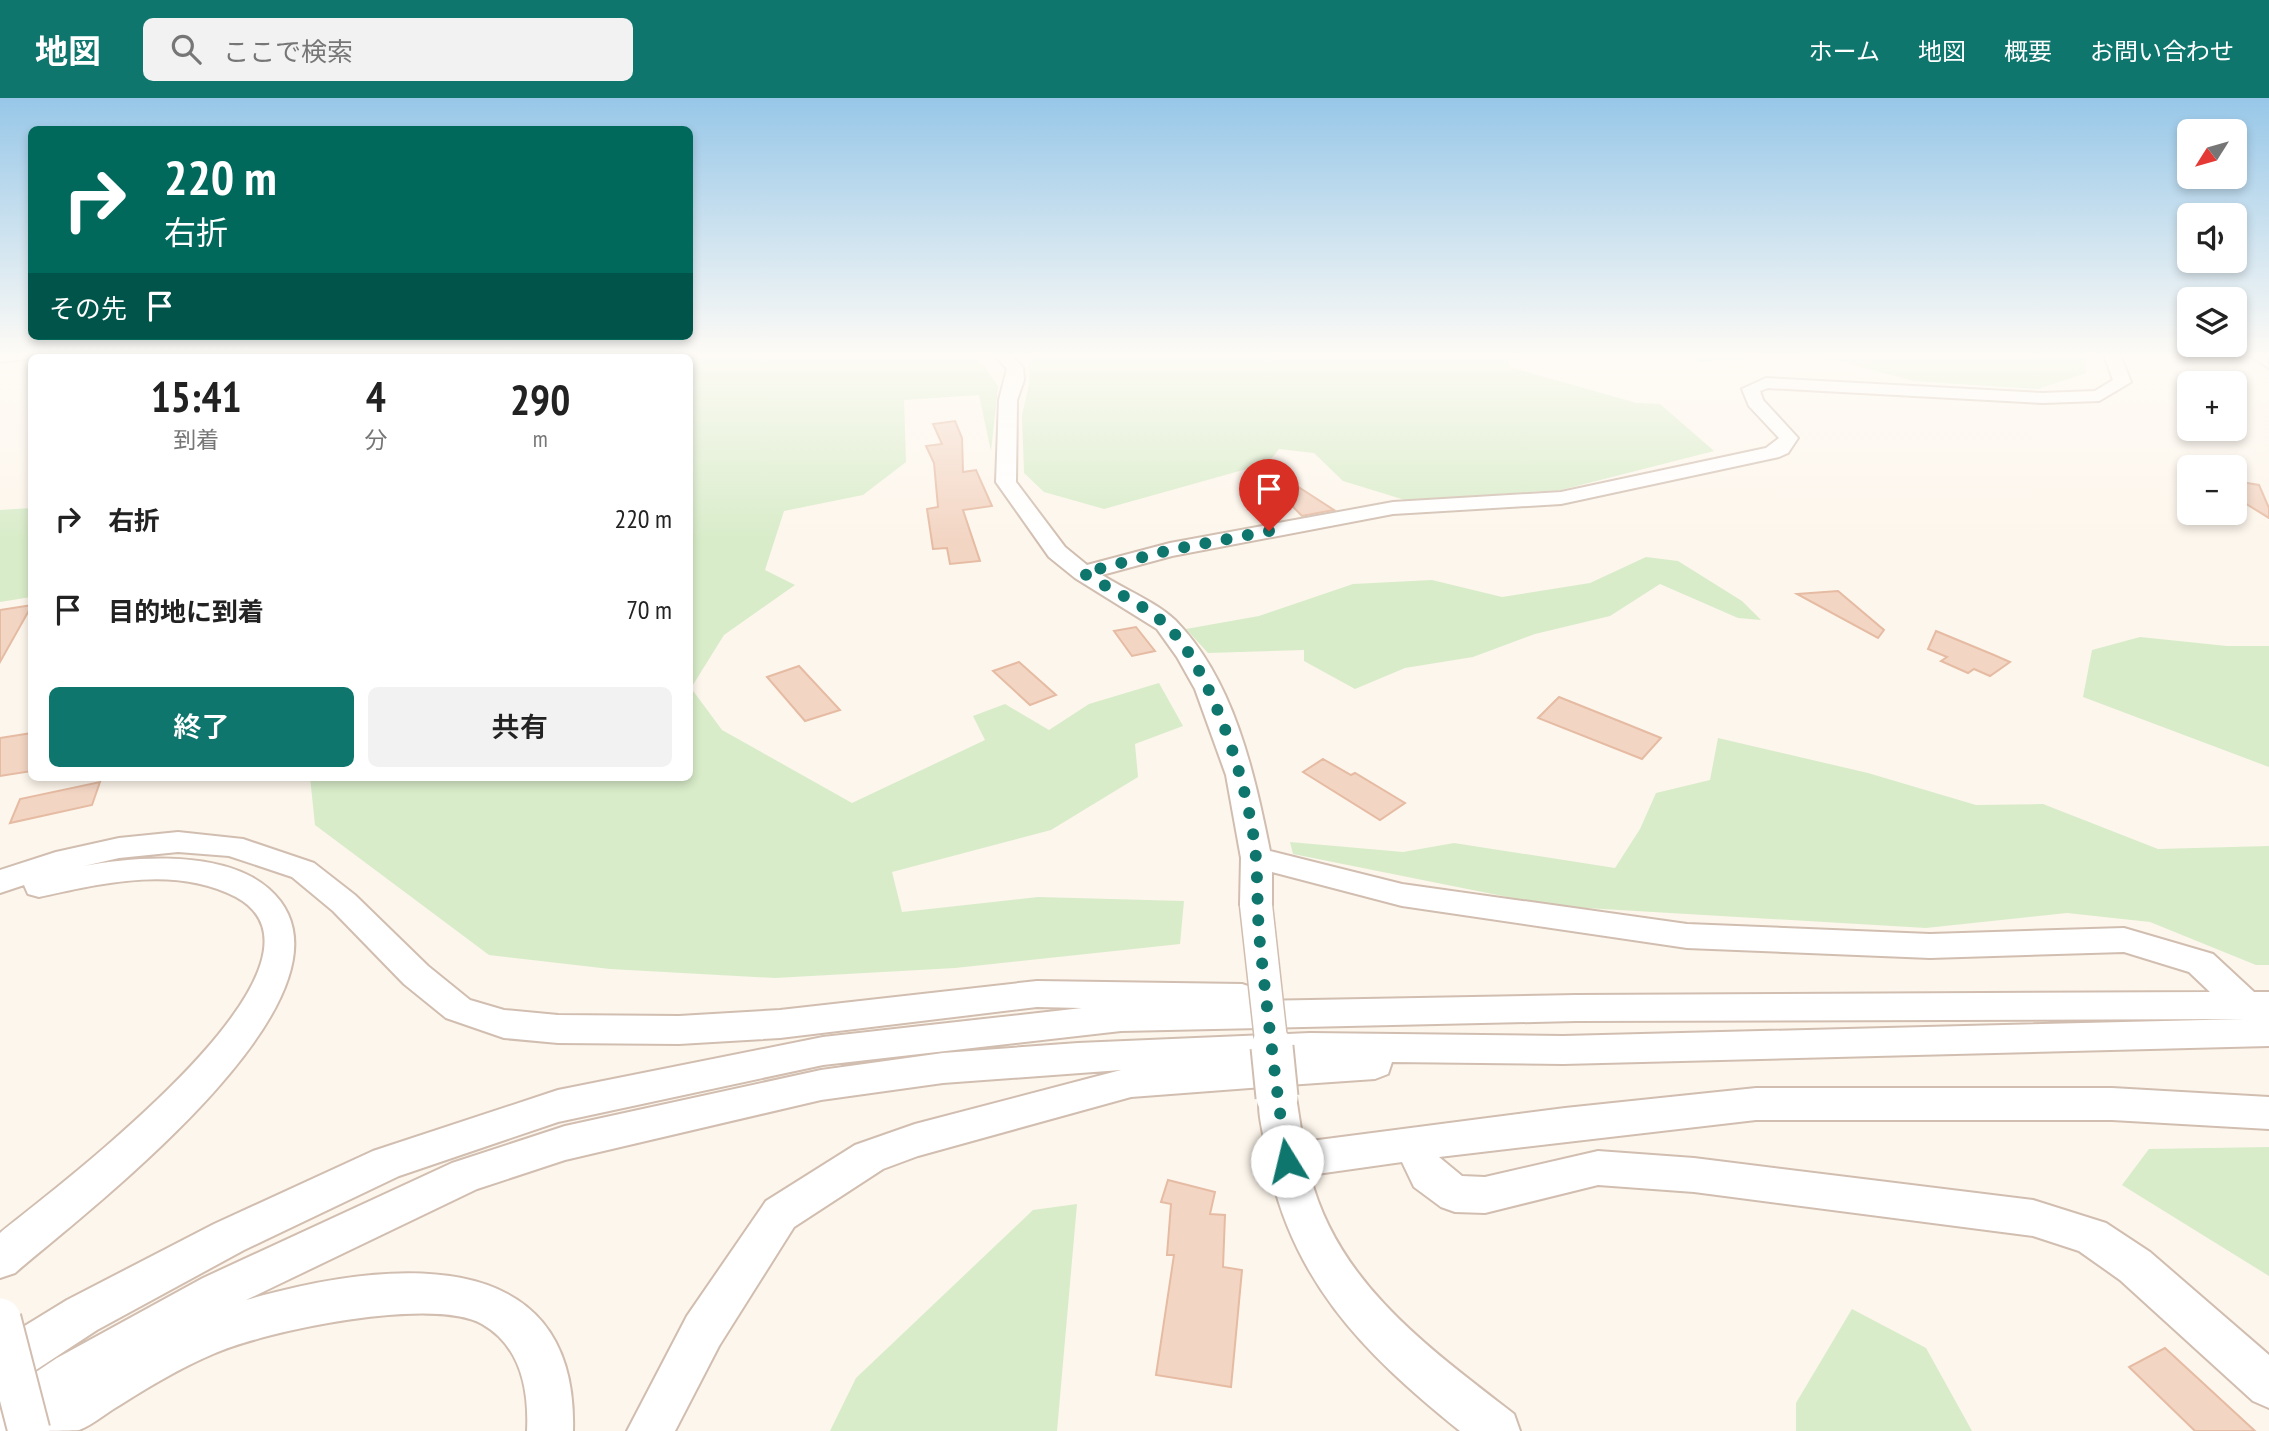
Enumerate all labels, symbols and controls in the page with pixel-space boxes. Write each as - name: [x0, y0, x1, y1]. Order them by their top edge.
- search box: [143, 18, 633, 81]
- text: 地図: [35, 29, 101, 72]
- icon: search: [167, 30, 205, 68]
- text: ここで検索: [223, 35, 353, 68]
- text: ホーム: [1809, 36, 1880, 67]
- text: 地図: [1918, 36, 1966, 67]
- text: 概要: [2004, 36, 2052, 67]
- text: お問い合わせ: [2090, 36, 2234, 67]
- north arrow: [2177, 119, 2247, 189]
- map controls: [2177, 119, 2247, 525]
- text: 220 m: [164, 145, 277, 209]
- icon: right: [49, 154, 140, 245]
- button: sound: [2177, 203, 2247, 273]
- text: 右折: [164, 211, 228, 253]
- icon: arrive: [141, 287, 179, 325]
- button: layers: [2177, 287, 2247, 357]
- text: その先: [49, 292, 127, 325]
- text: 15:41: [151, 369, 242, 424]
- text: 4: [366, 369, 386, 424]
- button: +: [2177, 371, 2247, 441]
- text: 290: [510, 372, 570, 427]
- text: m: [533, 424, 548, 453]
- text: 到着: [173, 425, 219, 454]
- text: 分: [364, 425, 387, 454]
- button: −: [2177, 455, 2247, 525]
- pin: [1239, 459, 1299, 531]
- icon: arrive: [1250, 470, 1288, 508]
- icon: right: [49, 500, 87, 538]
- text: 220 m: [614, 502, 672, 535]
- text: 右折: [108, 504, 160, 537]
- icon: arrive: [49, 591, 87, 629]
- text: 70 m: [626, 593, 672, 626]
- text: 目的地に到着: [108, 595, 264, 628]
- button: 終了: [49, 687, 354, 767]
- button: 共有: [368, 687, 672, 767]
- position arrow: [1250, 1124, 1324, 1198]

